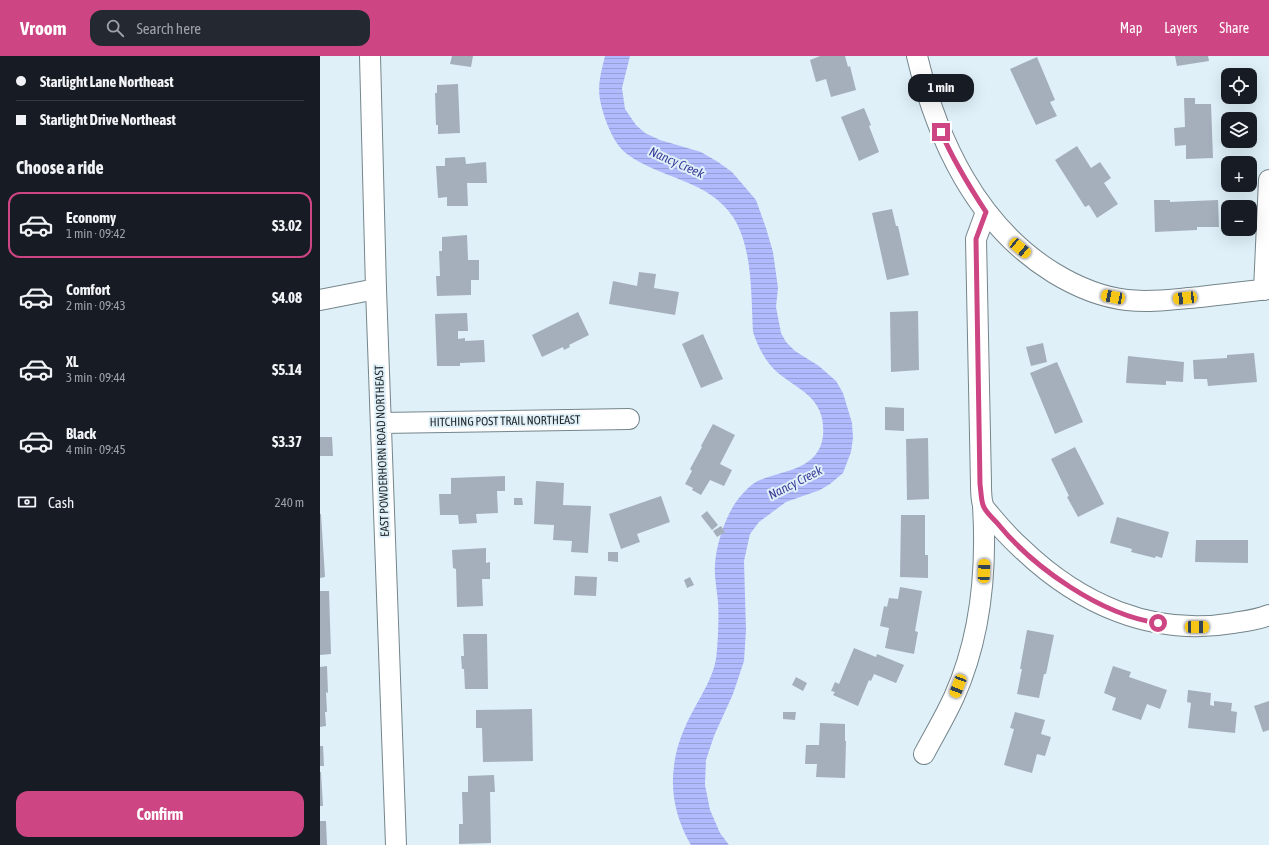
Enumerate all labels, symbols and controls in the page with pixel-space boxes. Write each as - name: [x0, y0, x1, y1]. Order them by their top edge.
- search box: [90, 10, 370, 46]
- text: Vroom: [20, 17, 66, 39]
- icon: search: [104, 17, 126, 39]
- text: Search here: [136, 20, 201, 37]
- text: Map: [1120, 20, 1142, 36]
- text: Layers: [1164, 20, 1197, 36]
- text: Share: [1219, 20, 1249, 36]
- map controls: [1221, 68, 1257, 236]
- button: locate: [1221, 68, 1257, 104]
- text: Starlight Lane Northeast: [40, 73, 174, 90]
- callout: 1 min: [908, 74, 974, 102]
- text: 1 min: [928, 80, 954, 95]
- text: Starlight Drive Northeast: [40, 111, 176, 128]
- button: layers: [1221, 112, 1257, 148]
- route end: [932, 123, 950, 141]
- water label: Nancy Creek: [647, 144, 707, 181]
- button: +: [1221, 156, 1257, 192]
- text: Choose a ride: [16, 157, 104, 178]
- button: −: [1221, 200, 1257, 236]
- icon: car: [18, 207, 54, 243]
- text: Economy: [66, 209, 116, 226]
- text: $3.02: [272, 217, 302, 234]
- text: 1 min · 09:42: [66, 226, 126, 241]
- car: [1007, 236, 1033, 260]
- icon: car: [18, 279, 54, 315]
- text: Comfort: [66, 281, 110, 298]
- text: $4.08: [272, 289, 302, 306]
- car: [1100, 289, 1126, 305]
- car: [1172, 291, 1198, 305]
- text: 2 min · 09:43: [66, 298, 126, 313]
- icon: car: [18, 351, 54, 387]
- text: XL: [66, 353, 79, 370]
- text: $5.14: [272, 361, 302, 378]
- street label: EAST POWDERHORN ROAD NORTHEAST: [372, 364, 392, 537]
- text: 3 min · 09:44: [66, 370, 126, 385]
- street label: HITCHING POST TRAIL NORTHEAST: [430, 413, 581, 429]
- icon: car: [18, 423, 54, 459]
- text: Black: [66, 425, 96, 442]
- text: $3.37: [272, 433, 302, 450]
- text: 4 min · 09:45: [66, 442, 126, 457]
- water label: Nancy Creek: [766, 462, 825, 502]
- icon: cash: [16, 491, 38, 513]
- text: Cash: [48, 494, 74, 511]
- text: 240 m: [275, 495, 304, 510]
- car: [978, 559, 990, 583]
- route start: [1149, 614, 1167, 632]
- car: [1185, 621, 1209, 633]
- car: [948, 673, 968, 699]
- button: Confirm: [16, 791, 304, 837]

